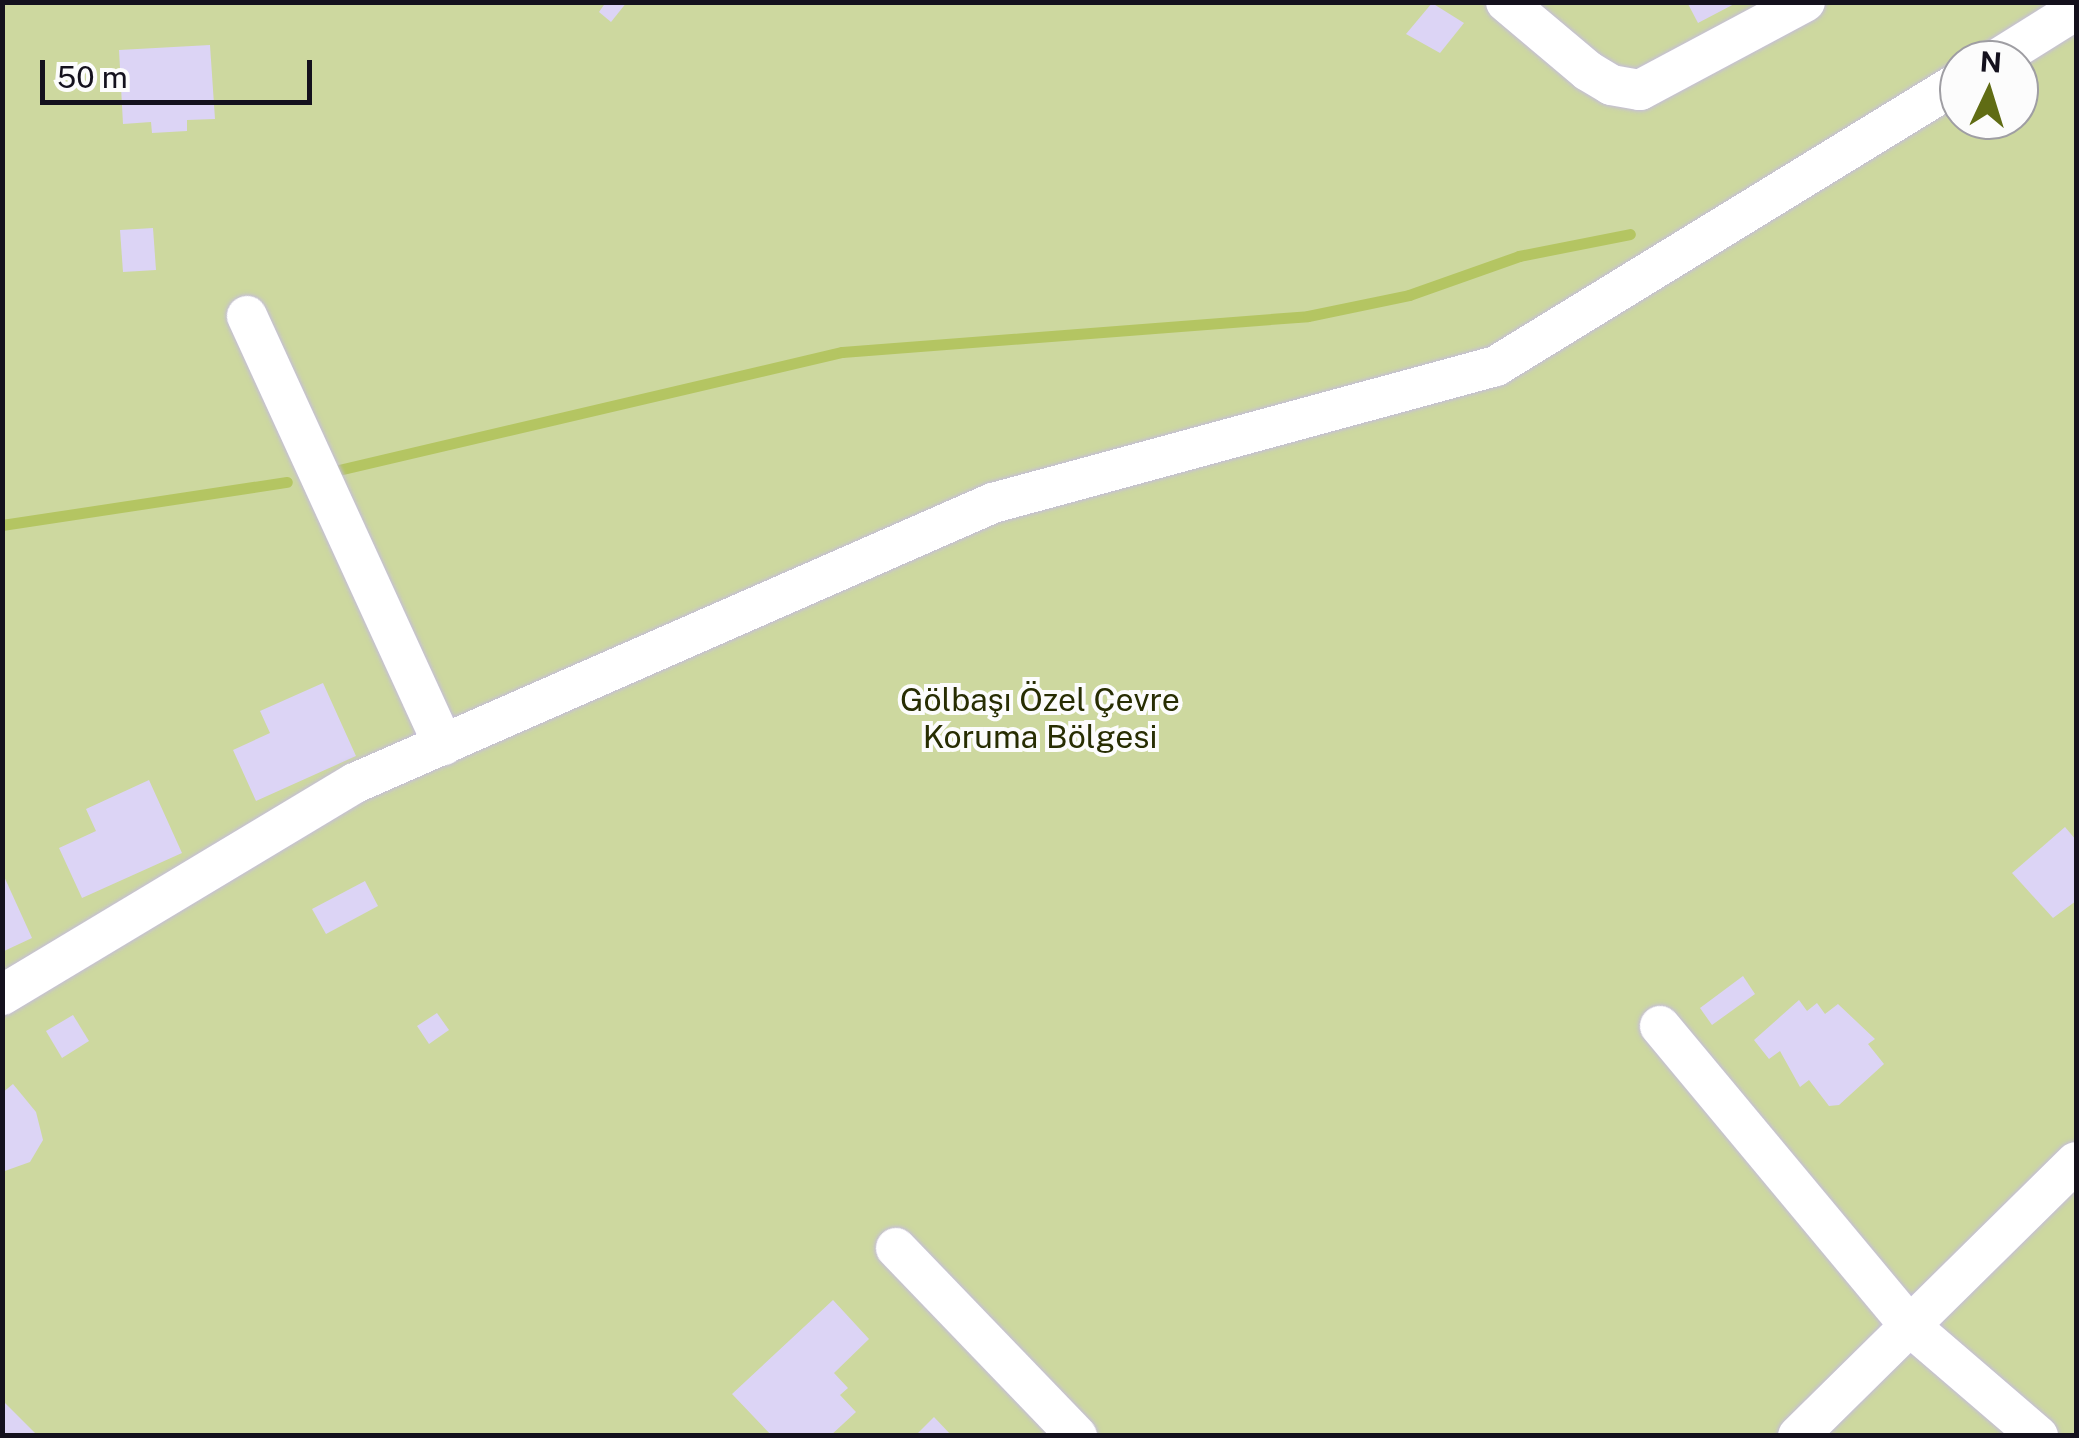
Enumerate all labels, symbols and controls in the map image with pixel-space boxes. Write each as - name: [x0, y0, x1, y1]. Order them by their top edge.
- scale bar: [45, 40, 318, 102]
- north arrow: [1939, 40, 2039, 140]
- text: N: [1979, 44, 2003, 79]
- text: 50 m: [57, 59, 128, 95]
- park label: Gölbaşı Özel Çevre Koruma Bölgesi: [900, 682, 1180, 757]

